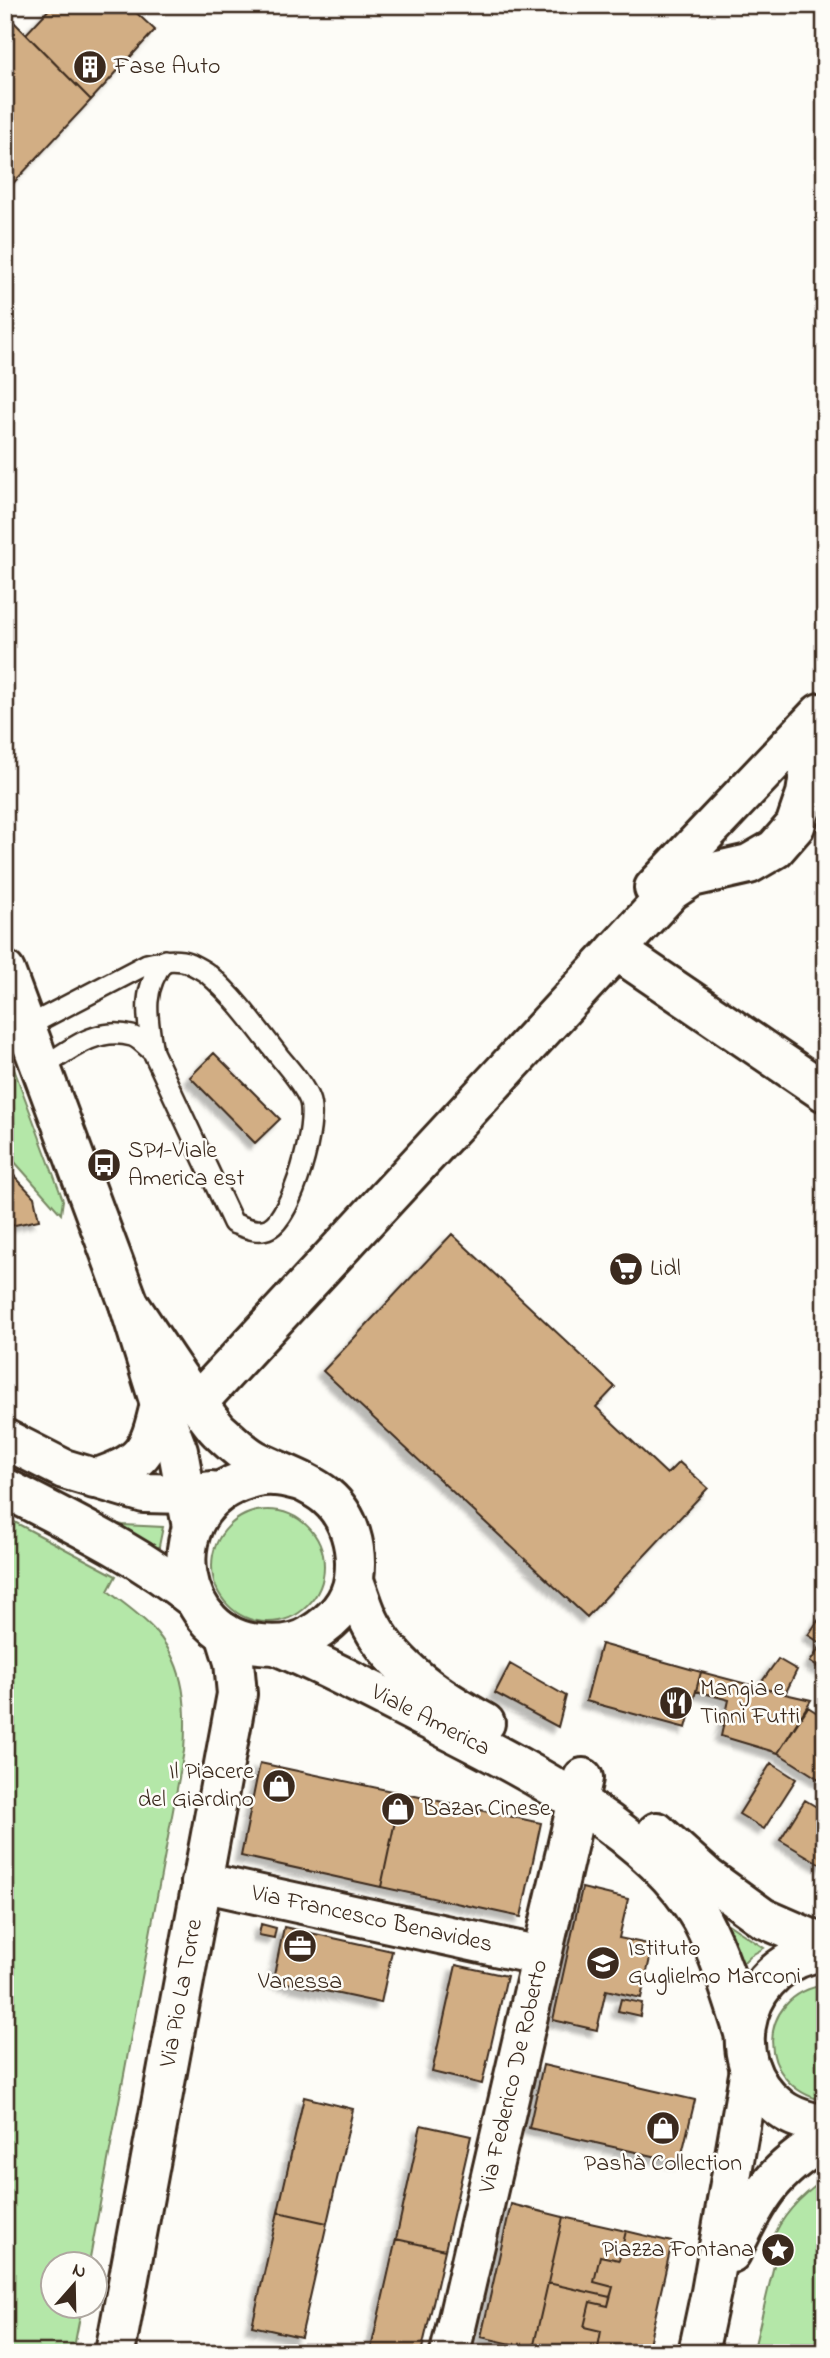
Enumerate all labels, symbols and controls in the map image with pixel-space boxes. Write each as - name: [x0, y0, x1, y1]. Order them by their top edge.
- building icon: Fase Auto: [71, 48, 109, 86]
- place label: Fase Auto: [113, 50, 220, 85]
- place label: SP1-Viale America est: [128, 1134, 245, 1197]
- bus stop icon: SP1-Viale America est: [85, 1146, 123, 1184]
- supermarket icon: Lidl: [607, 1250, 645, 1288]
- place label: Lidl: [650, 1252, 681, 1287]
- place label: Mangia e Tinni Futti: [700, 1672, 800, 1735]
- street label: Viale America: [364, 1675, 496, 1766]
- restaurant icon: Mangia e Tinni Futti: [657, 1684, 695, 1722]
- place label: Il Piacere del Giardino: [138, 1755, 254, 1818]
- shop icon: Il Piacere del Giardino: [260, 1767, 298, 1805]
- shop icon: Bazar Cinese: [379, 1790, 417, 1828]
- place label: Bazar Cinese: [421, 1792, 551, 1827]
- street label: Via Francesco Benavides: [247, 1876, 496, 1963]
- street label: Via Pio La Torre: [151, 1916, 213, 2071]
- office icon: Vanessa: [281, 1927, 319, 1965]
- place label: Istituto Guglielmo Marconi: [628, 1932, 801, 1995]
- school or university icon: Istituto Guglielmo Marconi: [584, 1944, 622, 1982]
- street label: Via Federico De Roberto: [470, 1956, 558, 2197]
- place label: Vanessa: [257, 1965, 342, 2000]
- shop icon: Pashà Collection: [644, 2109, 682, 2147]
- place label: Pashà Collection: [584, 2147, 742, 2182]
- place icon: Piazza Fontana: [759, 2231, 797, 2269]
- place label: Piazza Fontana: [602, 2233, 754, 2268]
- north arrow: [38, 2250, 108, 2320]
- text: N: [68, 2256, 90, 2286]

